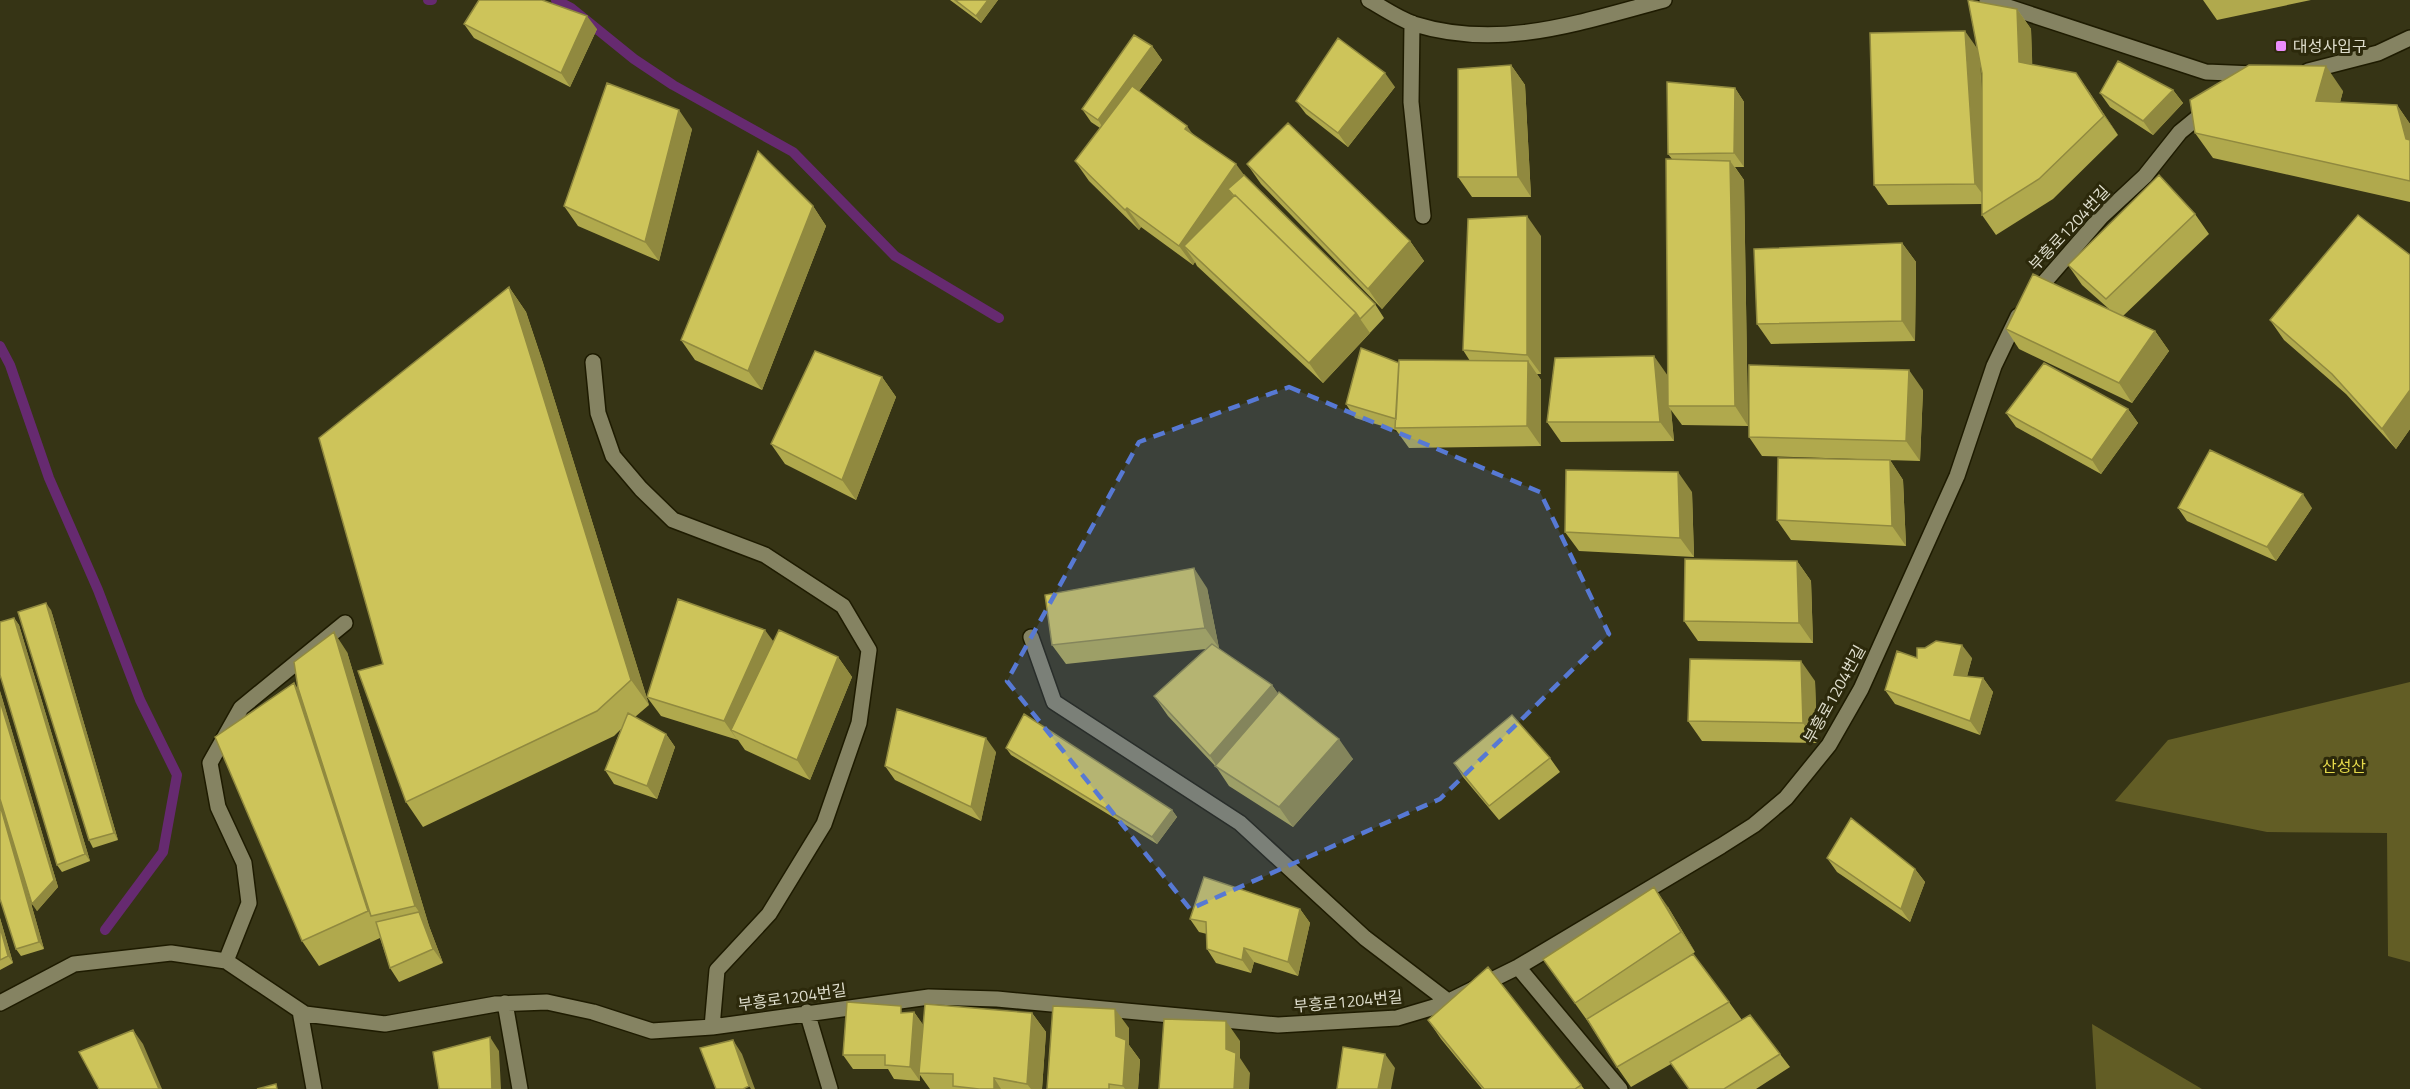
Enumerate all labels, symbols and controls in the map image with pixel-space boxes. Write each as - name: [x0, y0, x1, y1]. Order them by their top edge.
- place label: 대성사입구: [2293, 34, 2367, 58]
- marker: 대성사입구: [2274, 39, 2288, 53]
- street label: 부흥로1204번길: [2023, 180, 2115, 276]
- street label: 부흥로1204번길: [1797, 640, 1871, 748]
- park label: 산성산: [2322, 754, 2366, 778]
- street label: 부흥로1204번길: [736, 978, 848, 1016]
- street label: 부흥로1204번길: [1292, 984, 1404, 1018]

